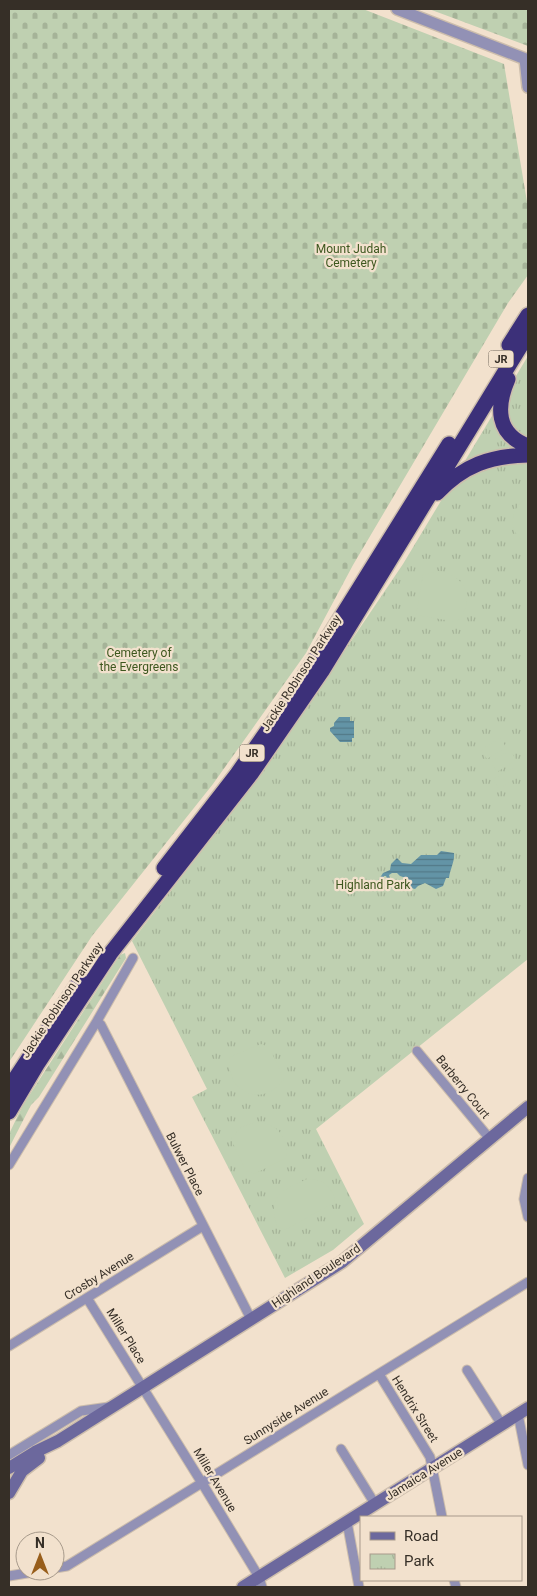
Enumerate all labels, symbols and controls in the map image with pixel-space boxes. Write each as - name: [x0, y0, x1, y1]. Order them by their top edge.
- park label: Mount Judah Cemetery: [316, 242, 386, 270]
- road number: JR: [488, 350, 514, 368]
- street label: Jackie Robinson Parkway: [258, 612, 344, 734]
- park label: Cemetery of the Evergreens: [100, 646, 178, 674]
- road number: JR: [240, 744, 264, 761]
- park label: Highland Park: [336, 878, 411, 892]
- street label: Jackie Robinson Parkway: [18, 939, 106, 1060]
- street label: Barberry Court: [433, 1052, 493, 1122]
- street label: Bulwer Place: [163, 1130, 207, 1198]
- street label: Highland Boulevard: [269, 1241, 363, 1311]
- street label: Crosby Avenue: [62, 1249, 136, 1303]
- street label: Miller Place: [104, 1306, 148, 1366]
- street label: Hendrix Street: [389, 1373, 441, 1445]
- street label: Sunnyside Avenue: [241, 1384, 331, 1448]
- street label: Jamaica Avenue: [383, 1445, 465, 1503]
- street label: Miller Avenue: [190, 1446, 240, 1514]
- legend: [360, 1516, 522, 1581]
- text: Road: [404, 1527, 438, 1545]
- north arrow: [15, 1531, 65, 1581]
- text: N: [35, 1535, 45, 1551]
- text: Park: [404, 1552, 435, 1570]

